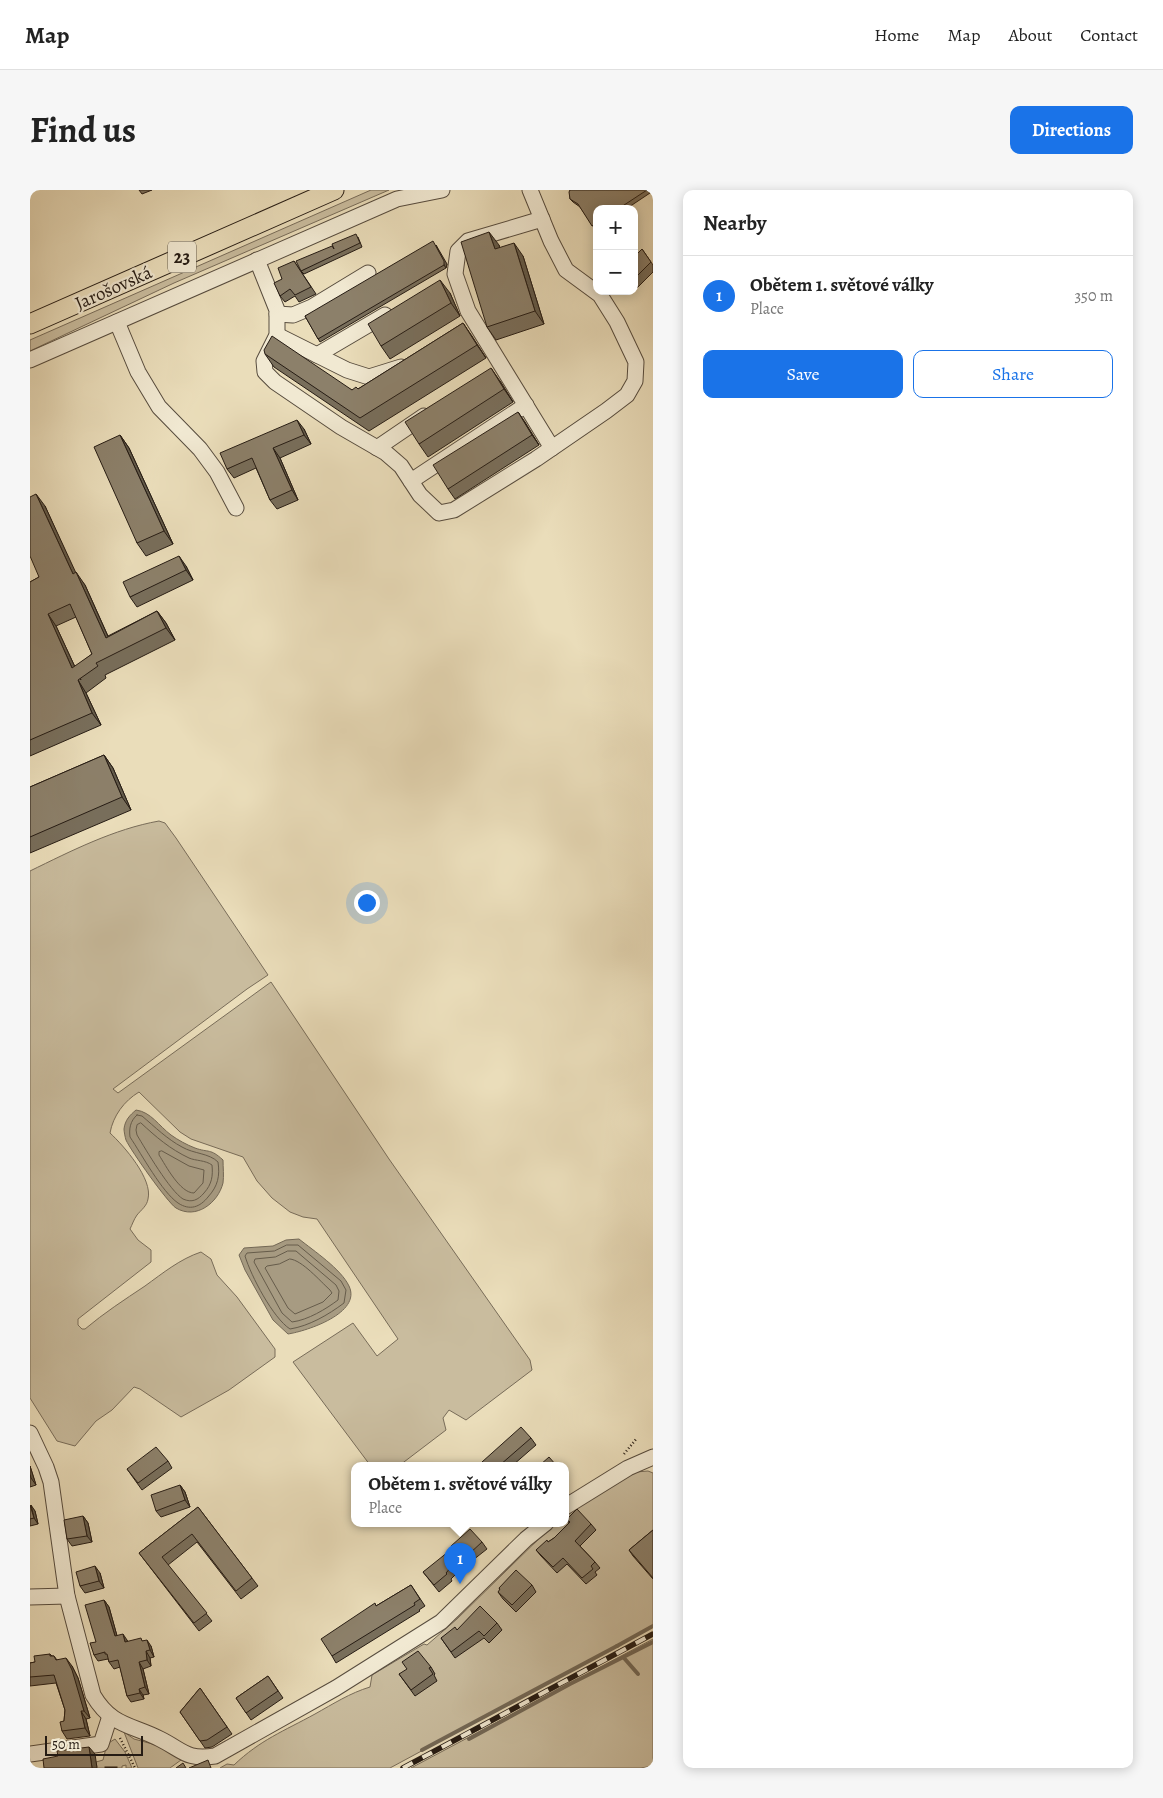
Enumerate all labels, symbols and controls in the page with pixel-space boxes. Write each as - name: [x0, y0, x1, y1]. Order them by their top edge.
- text: Map: [25, 19, 69, 51]
- text: Home: [874, 23, 919, 47]
- text: Map: [947, 23, 980, 47]
- text: About: [1008, 23, 1052, 47]
- text: Contact: [1080, 23, 1138, 47]
- text: Find us: [30, 106, 136, 154]
- button: Directions: [1010, 106, 1133, 154]
- map controls: [593, 205, 638, 295]
- button: +: [593, 205, 638, 250]
- text: Nearby: [703, 209, 766, 237]
- road number: 23: [168, 242, 196, 272]
- button: −: [593, 250, 638, 295]
- street label: Jarošovská: [71, 259, 156, 316]
- text: Obětem 1. světové války: [750, 272, 934, 298]
- text: 1: [716, 285, 722, 307]
- text: 350 m: [1074, 285, 1113, 307]
- text: Place: [750, 298, 784, 320]
- button: Save: [703, 350, 903, 398]
- button: Share: [913, 350, 1113, 398]
- your location: [354, 890, 380, 916]
- popup: [351, 1462, 569, 1527]
- text: Obětem 1. světové války: [368, 1471, 552, 1497]
- text: Place: [368, 1497, 402, 1519]
- pin: 1: [444, 1543, 476, 1584]
- scale bar: [45, 1733, 142, 1756]
- text: 50 m: [52, 1735, 80, 1754]

